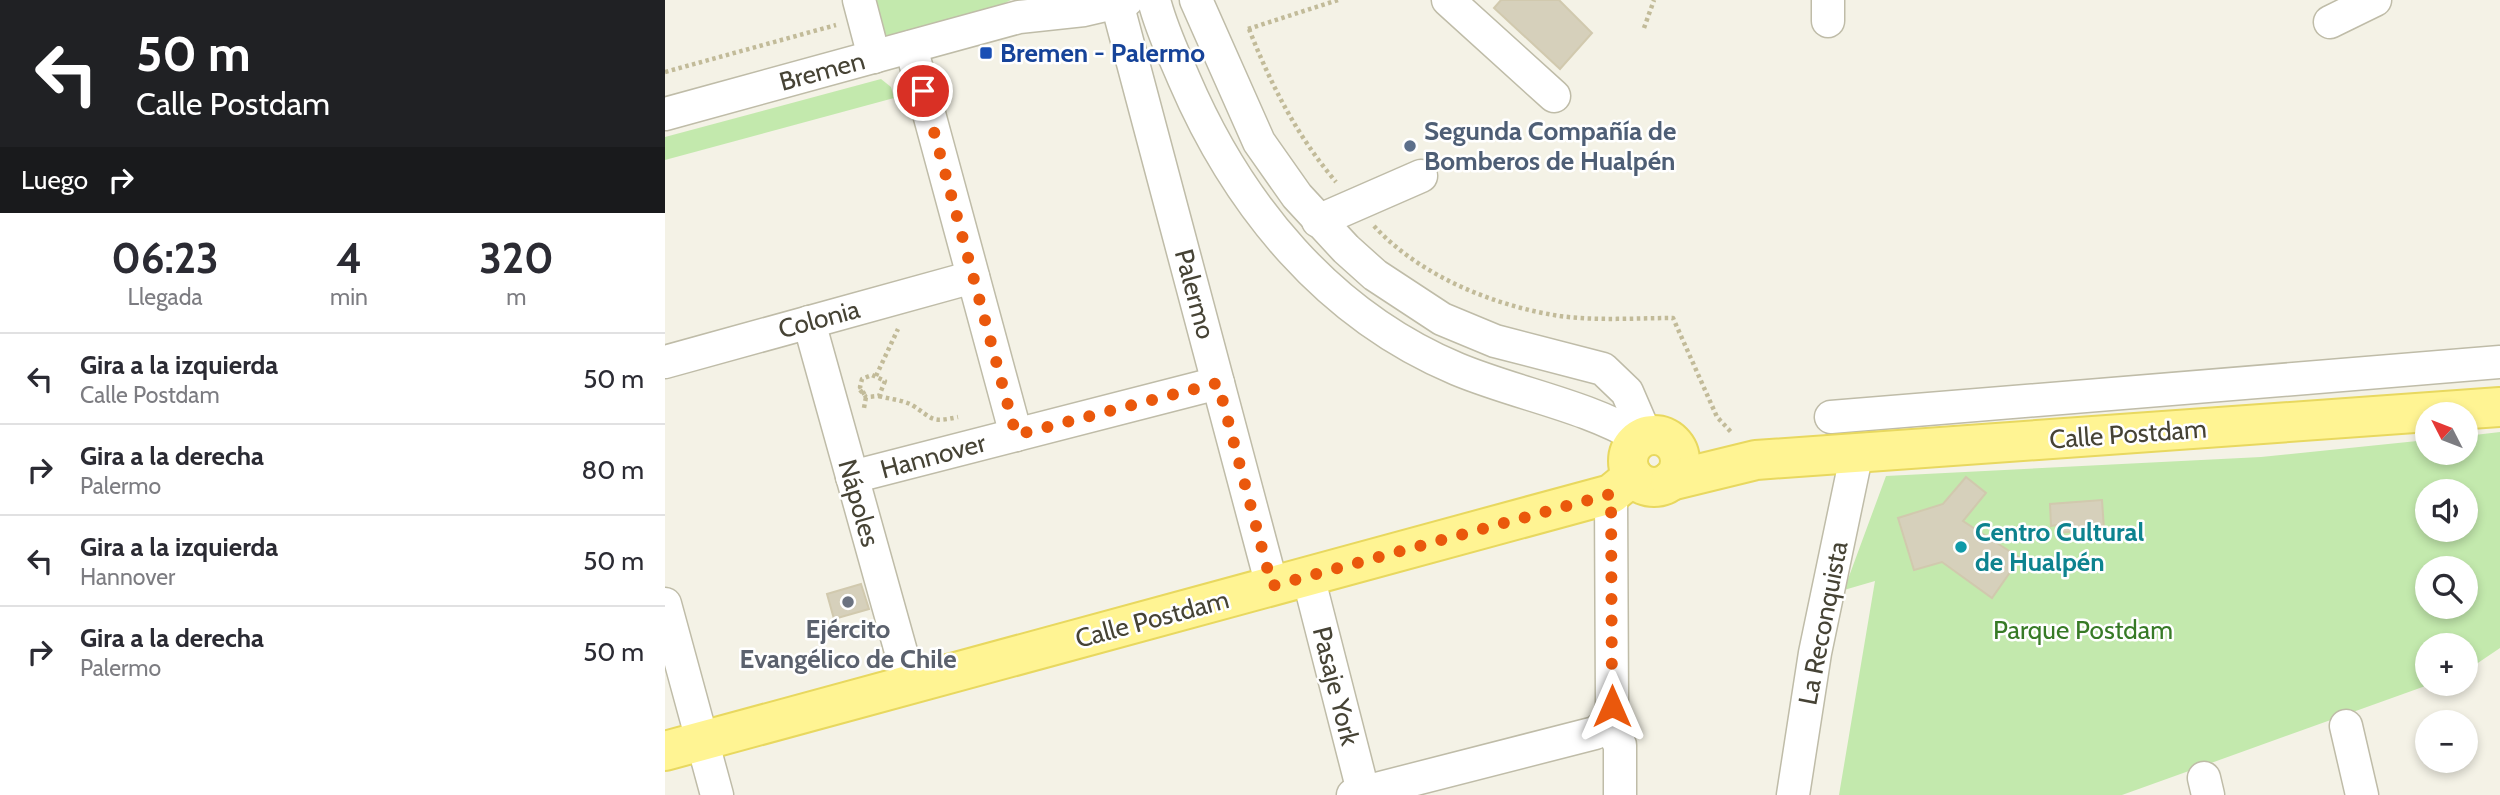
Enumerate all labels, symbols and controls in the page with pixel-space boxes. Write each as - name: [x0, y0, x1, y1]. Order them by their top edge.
- text: 50 m: [136, 24, 251, 83]
- icon: left: [21, 28, 112, 119]
- place label: Bremen - Palermo: [1000, 37, 1205, 69]
- street label: Bremen: [776, 44, 868, 98]
- marker: Bremen - Palermo: [978, 45, 994, 61]
- pin: [893, 61, 953, 121]
- icon: arrive: [904, 72, 942, 110]
- text: Calle Postdam: [136, 84, 330, 123]
- place label: Segunda Compañía de Bomberos de Hualpén: [1424, 115, 1676, 177]
- marker: Segunda Compañía de Bomberos de Hualpén: [1402, 138, 1418, 154]
- icon: right: [102, 161, 140, 199]
- text: Luego: [21, 164, 88, 196]
- text: 06:23: [111, 232, 219, 284]
- text: 4: [336, 232, 362, 284]
- text: 320: [479, 232, 554, 284]
- street label: Palermo: [1168, 246, 1222, 342]
- text: Llegada: [128, 283, 202, 311]
- text: min: [330, 283, 368, 311]
- text: m: [506, 283, 527, 311]
- street label: Colonia: [775, 293, 864, 345]
- text: Gira a la izquierda: [80, 349, 278, 381]
- icon: left: [21, 360, 59, 398]
- text: 50 m: [583, 363, 644, 395]
- text: Calle Postdam: [80, 381, 220, 409]
- north arrow: [2415, 402, 2478, 466]
- map controls: [2415, 402, 2478, 773]
- street label: Calle Postdam: [2048, 413, 2208, 455]
- street label: Hannover: [877, 426, 990, 485]
- text: Gira a la derecha: [80, 440, 264, 472]
- icon: right: [21, 451, 59, 489]
- text: 80 m: [581, 454, 644, 486]
- street label: Nápoles: [831, 456, 887, 551]
- text: Palermo: [80, 472, 161, 500]
- button: sound: [2415, 479, 2478, 542]
- place label: Centro Cultural de Hualpén: [1975, 516, 2144, 578]
- text: Gira a la izquierda: [80, 531, 278, 563]
- street label: La Reconquista: [1791, 538, 1855, 707]
- marker: Centro Cultural de Hualpén: [1953, 539, 1969, 555]
- icon: left: [21, 542, 59, 580]
- text: 50 m: [583, 545, 644, 577]
- button: search: [2415, 556, 2478, 619]
- text: Hannover: [80, 563, 175, 591]
- street label: Calle Postdam: [1072, 583, 1232, 655]
- marker: Ejército Evangélico de Chile: [840, 594, 856, 610]
- place label: Ejército Evangélico de Chile: [739, 613, 957, 675]
- park label: Parque Postdam: [1993, 614, 2173, 646]
- text: Gira a la derecha: [80, 622, 264, 654]
- street label: Pasaje York: [1306, 623, 1366, 749]
- icon: right: [21, 633, 59, 671]
- button: +: [2415, 633, 2478, 696]
- text: 50 m: [583, 636, 644, 668]
- text: Palermo: [80, 654, 161, 682]
- position arrow: [1575, 669, 1649, 743]
- button: −: [2415, 710, 2478, 773]

